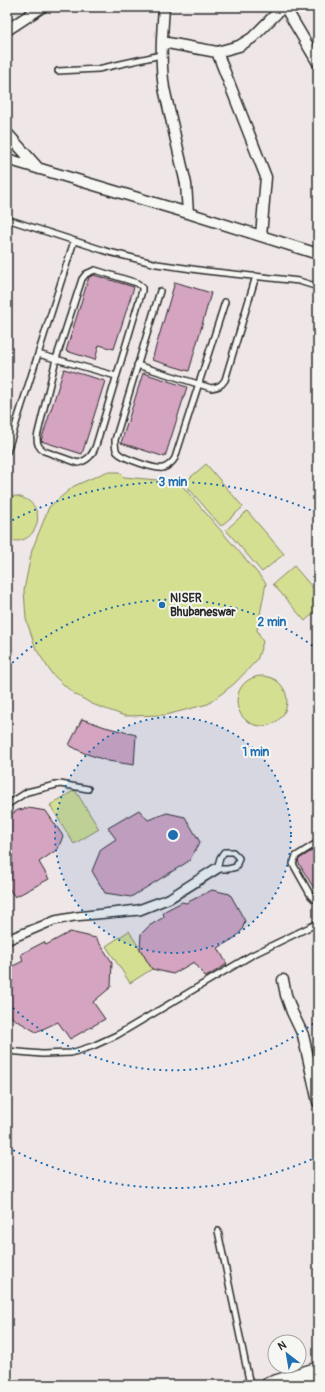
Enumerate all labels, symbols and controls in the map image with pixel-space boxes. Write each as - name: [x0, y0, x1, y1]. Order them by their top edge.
- text: 3 min: [159, 475, 188, 490]
- place label: NISER Bhubaneswar: [170, 591, 236, 620]
- marker: NISER Bhubaneswar: [157, 600, 167, 610]
- text: 2 min: [258, 615, 287, 630]
- text: 1 min: [243, 745, 270, 760]
- centre of rings: [166, 828, 180, 842]
- north arrow: [267, 1334, 307, 1374]
- text: N: [276, 1338, 289, 1353]

